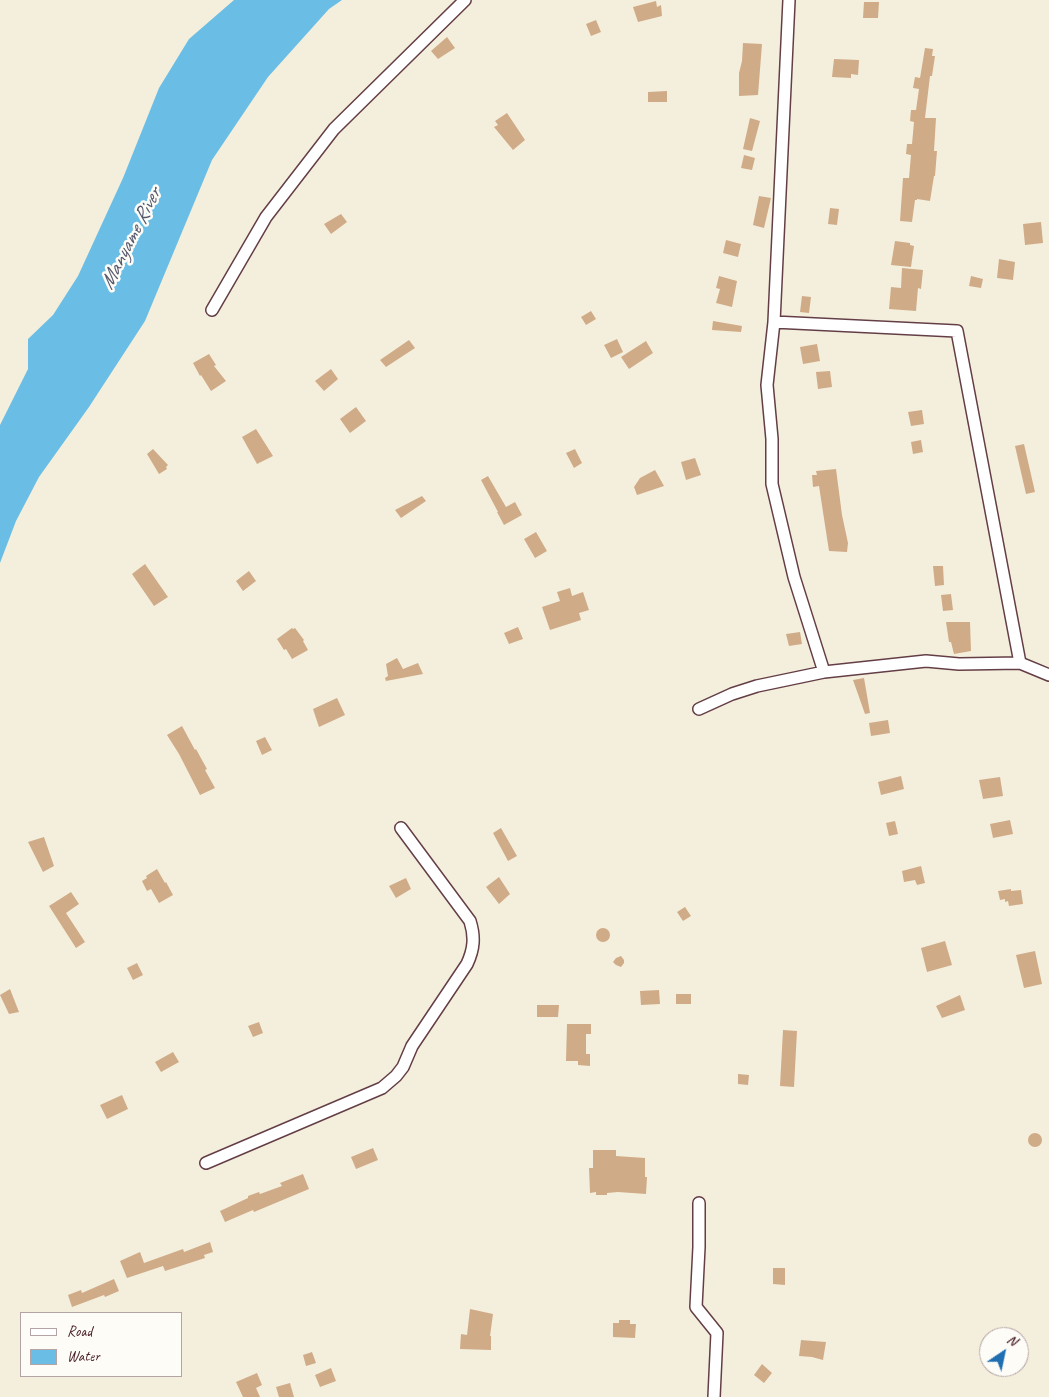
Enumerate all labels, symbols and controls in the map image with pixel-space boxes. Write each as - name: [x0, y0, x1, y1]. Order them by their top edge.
- water label: Manyame River: [95, 184, 167, 294]
- legend: [20, 1312, 182, 1377]
- text: Road: [67, 1322, 92, 1341]
- north arrow: [979, 1327, 1029, 1377]
- text: N: [1004, 1331, 1020, 1349]
- text: Water: [67, 1347, 100, 1366]

